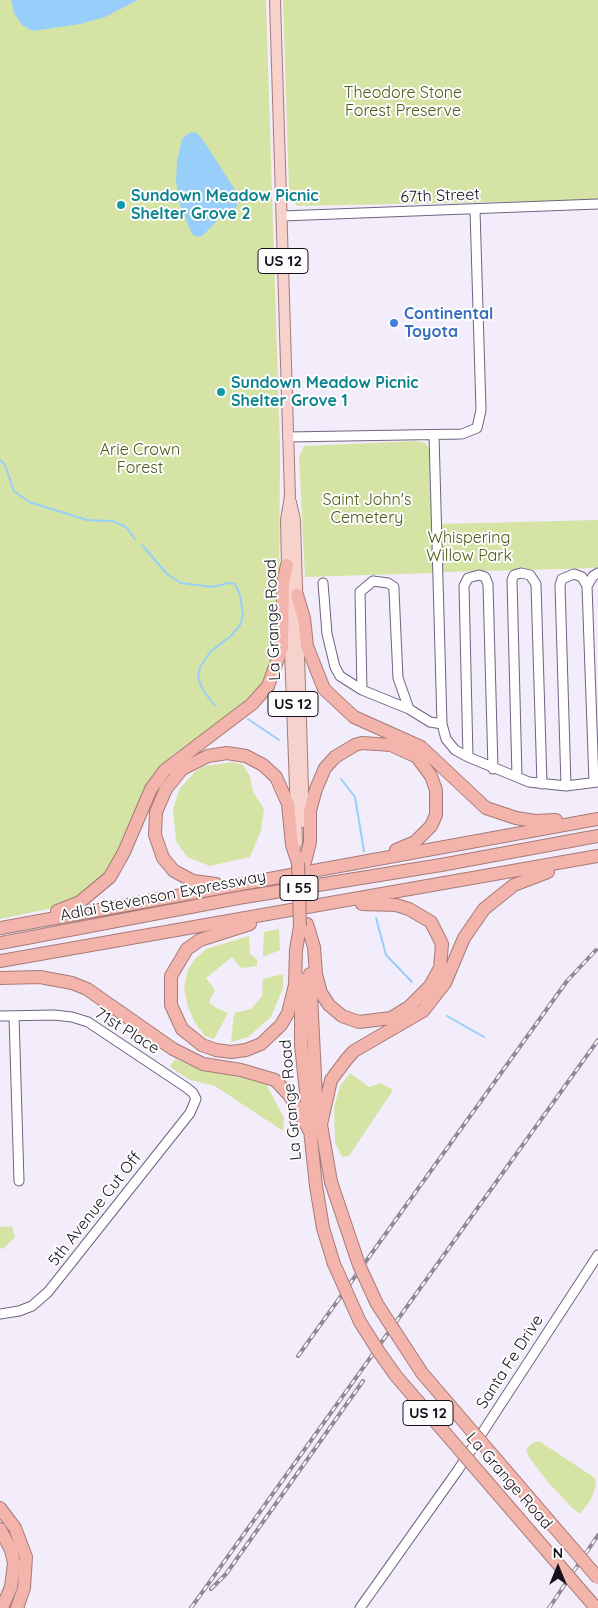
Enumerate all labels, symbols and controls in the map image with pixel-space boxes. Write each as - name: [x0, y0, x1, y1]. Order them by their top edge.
- park label: Theodore Stone Forest Preserve: [344, 83, 462, 121]
- street label: 67th Street: [400, 185, 480, 207]
- place label: Sundown Meadow Picnic Shelter Grove 2: [131, 186, 319, 224]
- marker: Sundown Meadow Picnic Shelter Grove 2: [115, 199, 127, 211]
- road number: US 12: [258, 248, 308, 274]
- place label: Continental Toyota: [404, 304, 493, 342]
- marker: Continental Toyota: [388, 317, 400, 329]
- place label: Sundown Meadow Picnic Shelter Grove 1: [231, 373, 419, 411]
- marker: Sundown Meadow Picnic Shelter Grove 1: [215, 386, 227, 398]
- park label: Arie Crown Forest: [100, 440, 180, 478]
- park label: Saint John's Cemetery: [323, 490, 411, 528]
- park label: Whispering Willow Park: [426, 528, 512, 566]
- street label: La Grange Road: [261, 559, 285, 681]
- road number: US 12: [268, 692, 318, 716]
- street label: Adlai Stevenson Expressway: [58, 867, 268, 925]
- road number: I 55: [280, 876, 318, 900]
- street label: 71st Place: [91, 1004, 163, 1058]
- street label: La Grange Road: [276, 1039, 306, 1161]
- street label: 5th Avenue Cut Off: [44, 1148, 146, 1270]
- street label: Santa Fe Drive: [472, 1311, 548, 1413]
- road number: US 12: [403, 1400, 453, 1426]
- street label: La Grange Road: [462, 1429, 556, 1533]
- north arrow: [533, 1543, 583, 1593]
- text: N: [553, 1544, 563, 1562]

